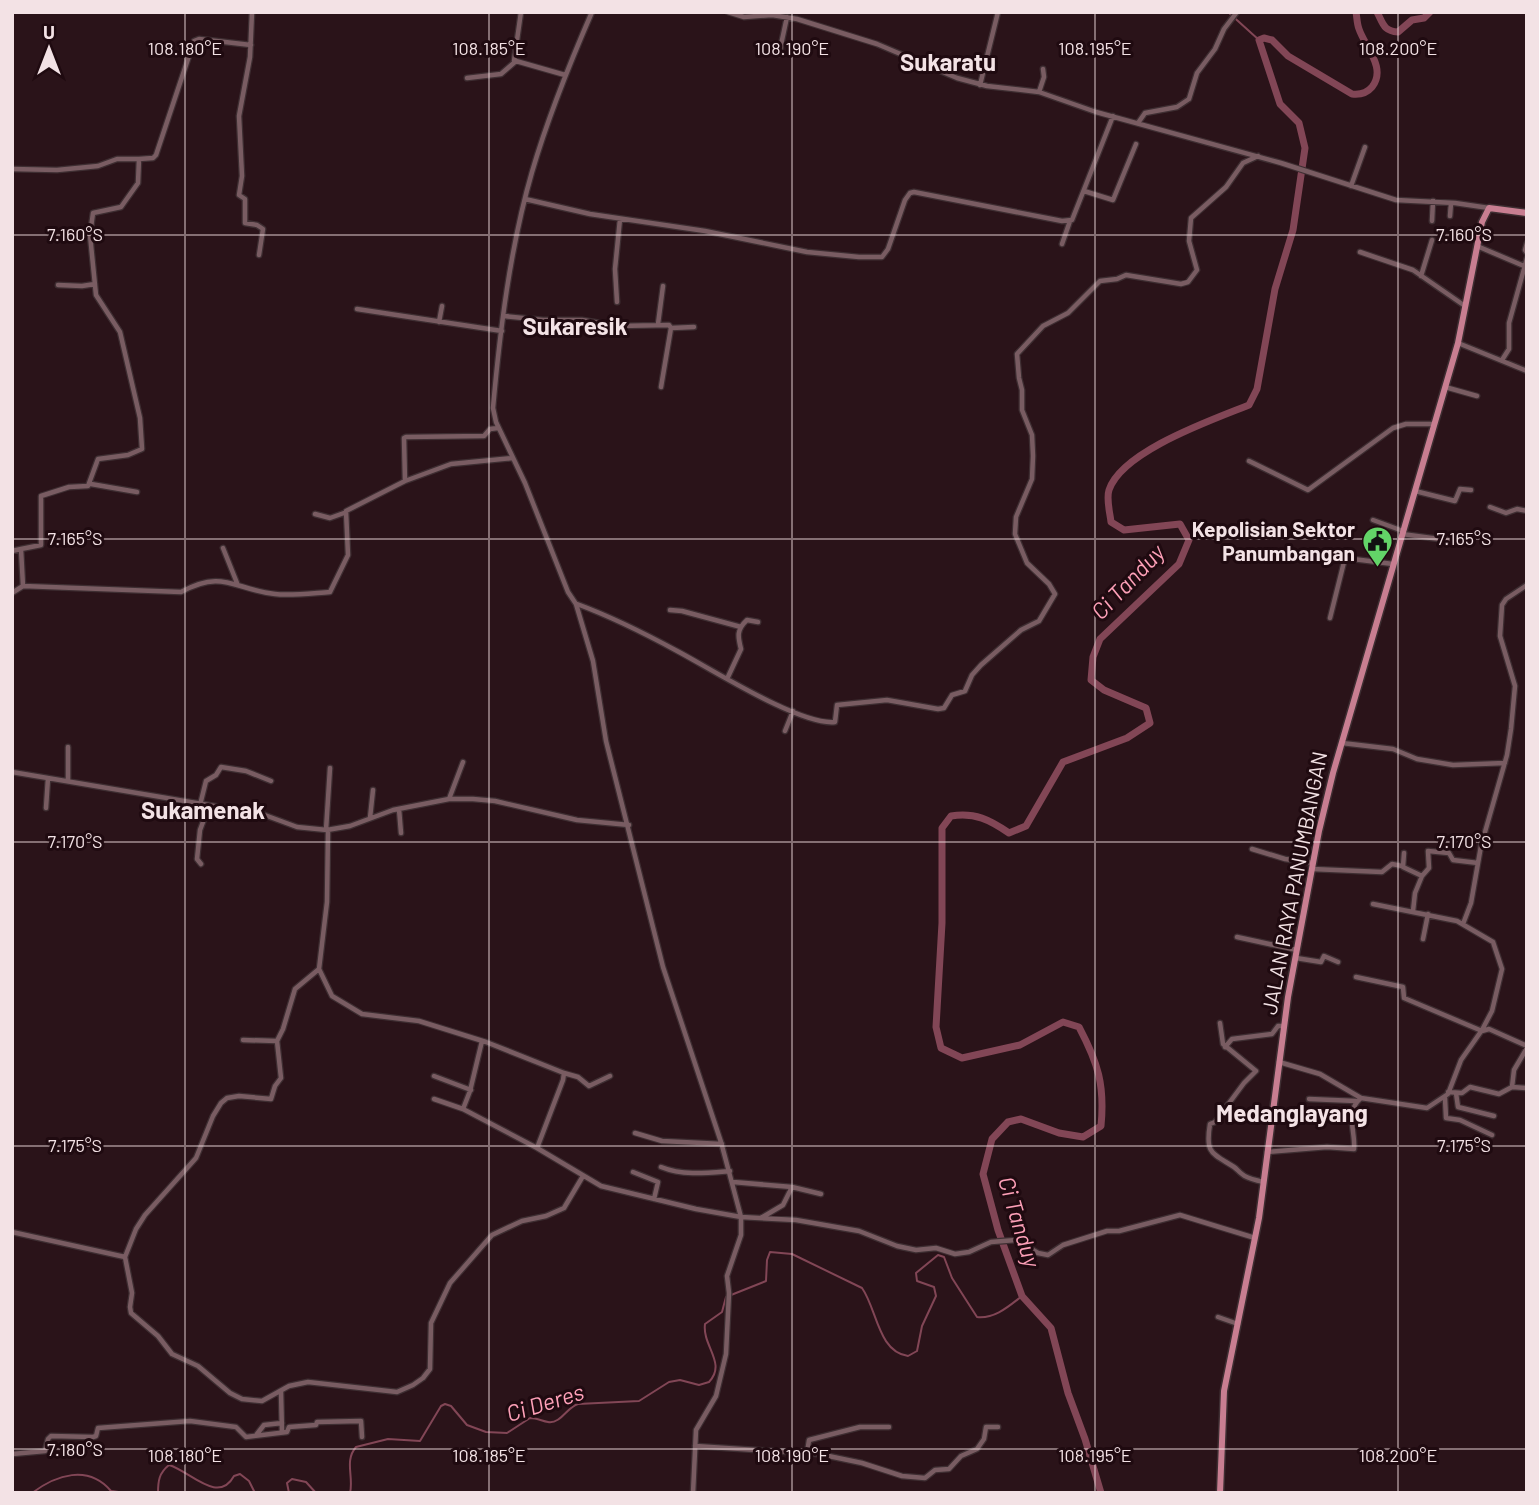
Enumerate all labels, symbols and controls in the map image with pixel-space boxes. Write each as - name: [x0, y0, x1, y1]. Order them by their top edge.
- north arrow: [14, 14, 84, 84]
- text: U: [43, 20, 55, 43]
- text: 108.180°E: [148, 37, 222, 59]
- text: 108.185°E: [452, 37, 526, 59]
- text: 108.190°E: [755, 37, 829, 59]
- text: 108.195°E: [1058, 37, 1132, 59]
- text: 108.200°E: [1359, 37, 1437, 59]
- district label: Sukaratu: [900, 47, 996, 76]
- text: 7.160°S: [47, 223, 103, 245]
- text: 7.160°S: [1436, 223, 1492, 245]
- district label: Sukaresik: [522, 311, 628, 340]
- place label: Kepolisian Sektor Panumbangan: [1192, 516, 1355, 565]
- public building icon: Kepolisian Sektor Panumbangan: [1361, 525, 1395, 569]
- text: 7.165°S: [48, 527, 102, 549]
- text: 7.165°S: [1437, 527, 1491, 549]
- water label: Ci Tanduy: [1085, 537, 1170, 625]
- street label: JALAN RAYA PANUMBANGAN: [1256, 749, 1331, 1016]
- district label: Sukamenak: [141, 795, 265, 824]
- text: 7.170°S: [47, 830, 103, 852]
- text: 7.170°S: [1436, 830, 1492, 852]
- district label: Medanglayang: [1216, 1098, 1368, 1127]
- text: 7.175°S: [48, 1134, 102, 1156]
- text: 7.175°S: [1437, 1134, 1491, 1156]
- water label: Ci Tanduy: [993, 1173, 1047, 1271]
- water label: Ci Deres: [502, 1377, 587, 1427]
- text: 7.180°S: [47, 1438, 103, 1460]
- text: 108.180°E: [148, 1444, 222, 1466]
- text: 108.185°E: [452, 1444, 526, 1466]
- text: 108.190°E: [755, 1444, 829, 1466]
- text: 108.195°E: [1058, 1444, 1132, 1466]
- text: 108.200°E: [1359, 1444, 1437, 1466]

